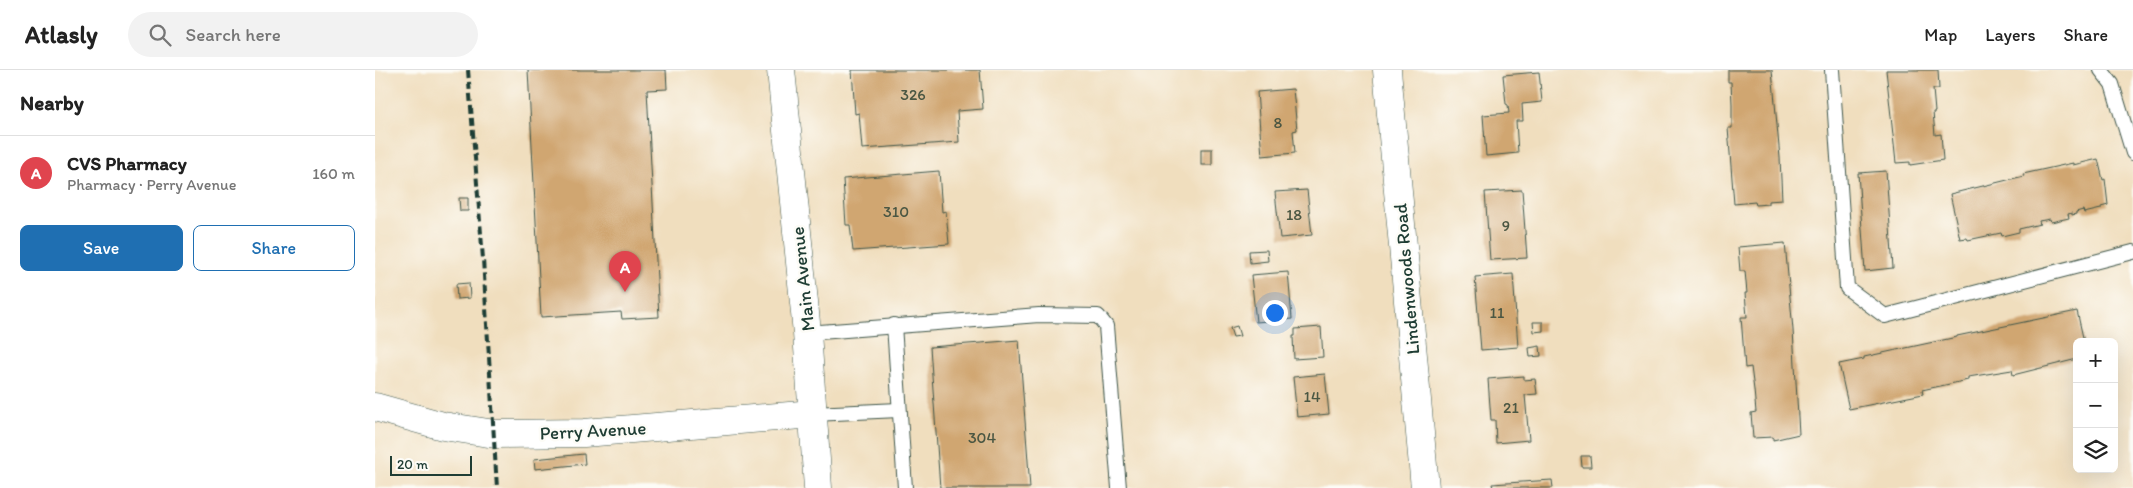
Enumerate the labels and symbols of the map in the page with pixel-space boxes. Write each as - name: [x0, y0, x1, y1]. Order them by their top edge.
- house number: 326: [900, 85, 926, 104]
- house number: 8: [1274, 113, 1283, 132]
- house number: 310: [883, 202, 909, 221]
- street label: Lindenwoods Road: [1388, 202, 1425, 356]
- house number: 18: [1286, 205, 1302, 224]
- house number: 9: [1502, 216, 1510, 235]
- street label: Main Avenue: [786, 225, 819, 332]
- pin: A: [609, 251, 641, 292]
- your location: [1262, 300, 1288, 326]
- house number: 11: [1490, 303, 1505, 322]
- house number: 14: [1303, 387, 1321, 406]
- house number: 21: [1503, 398, 1519, 417]
- street label: Perry Avenue: [539, 416, 647, 445]
- house number: 304: [968, 428, 996, 447]
- scale bar: [390, 453, 473, 476]

